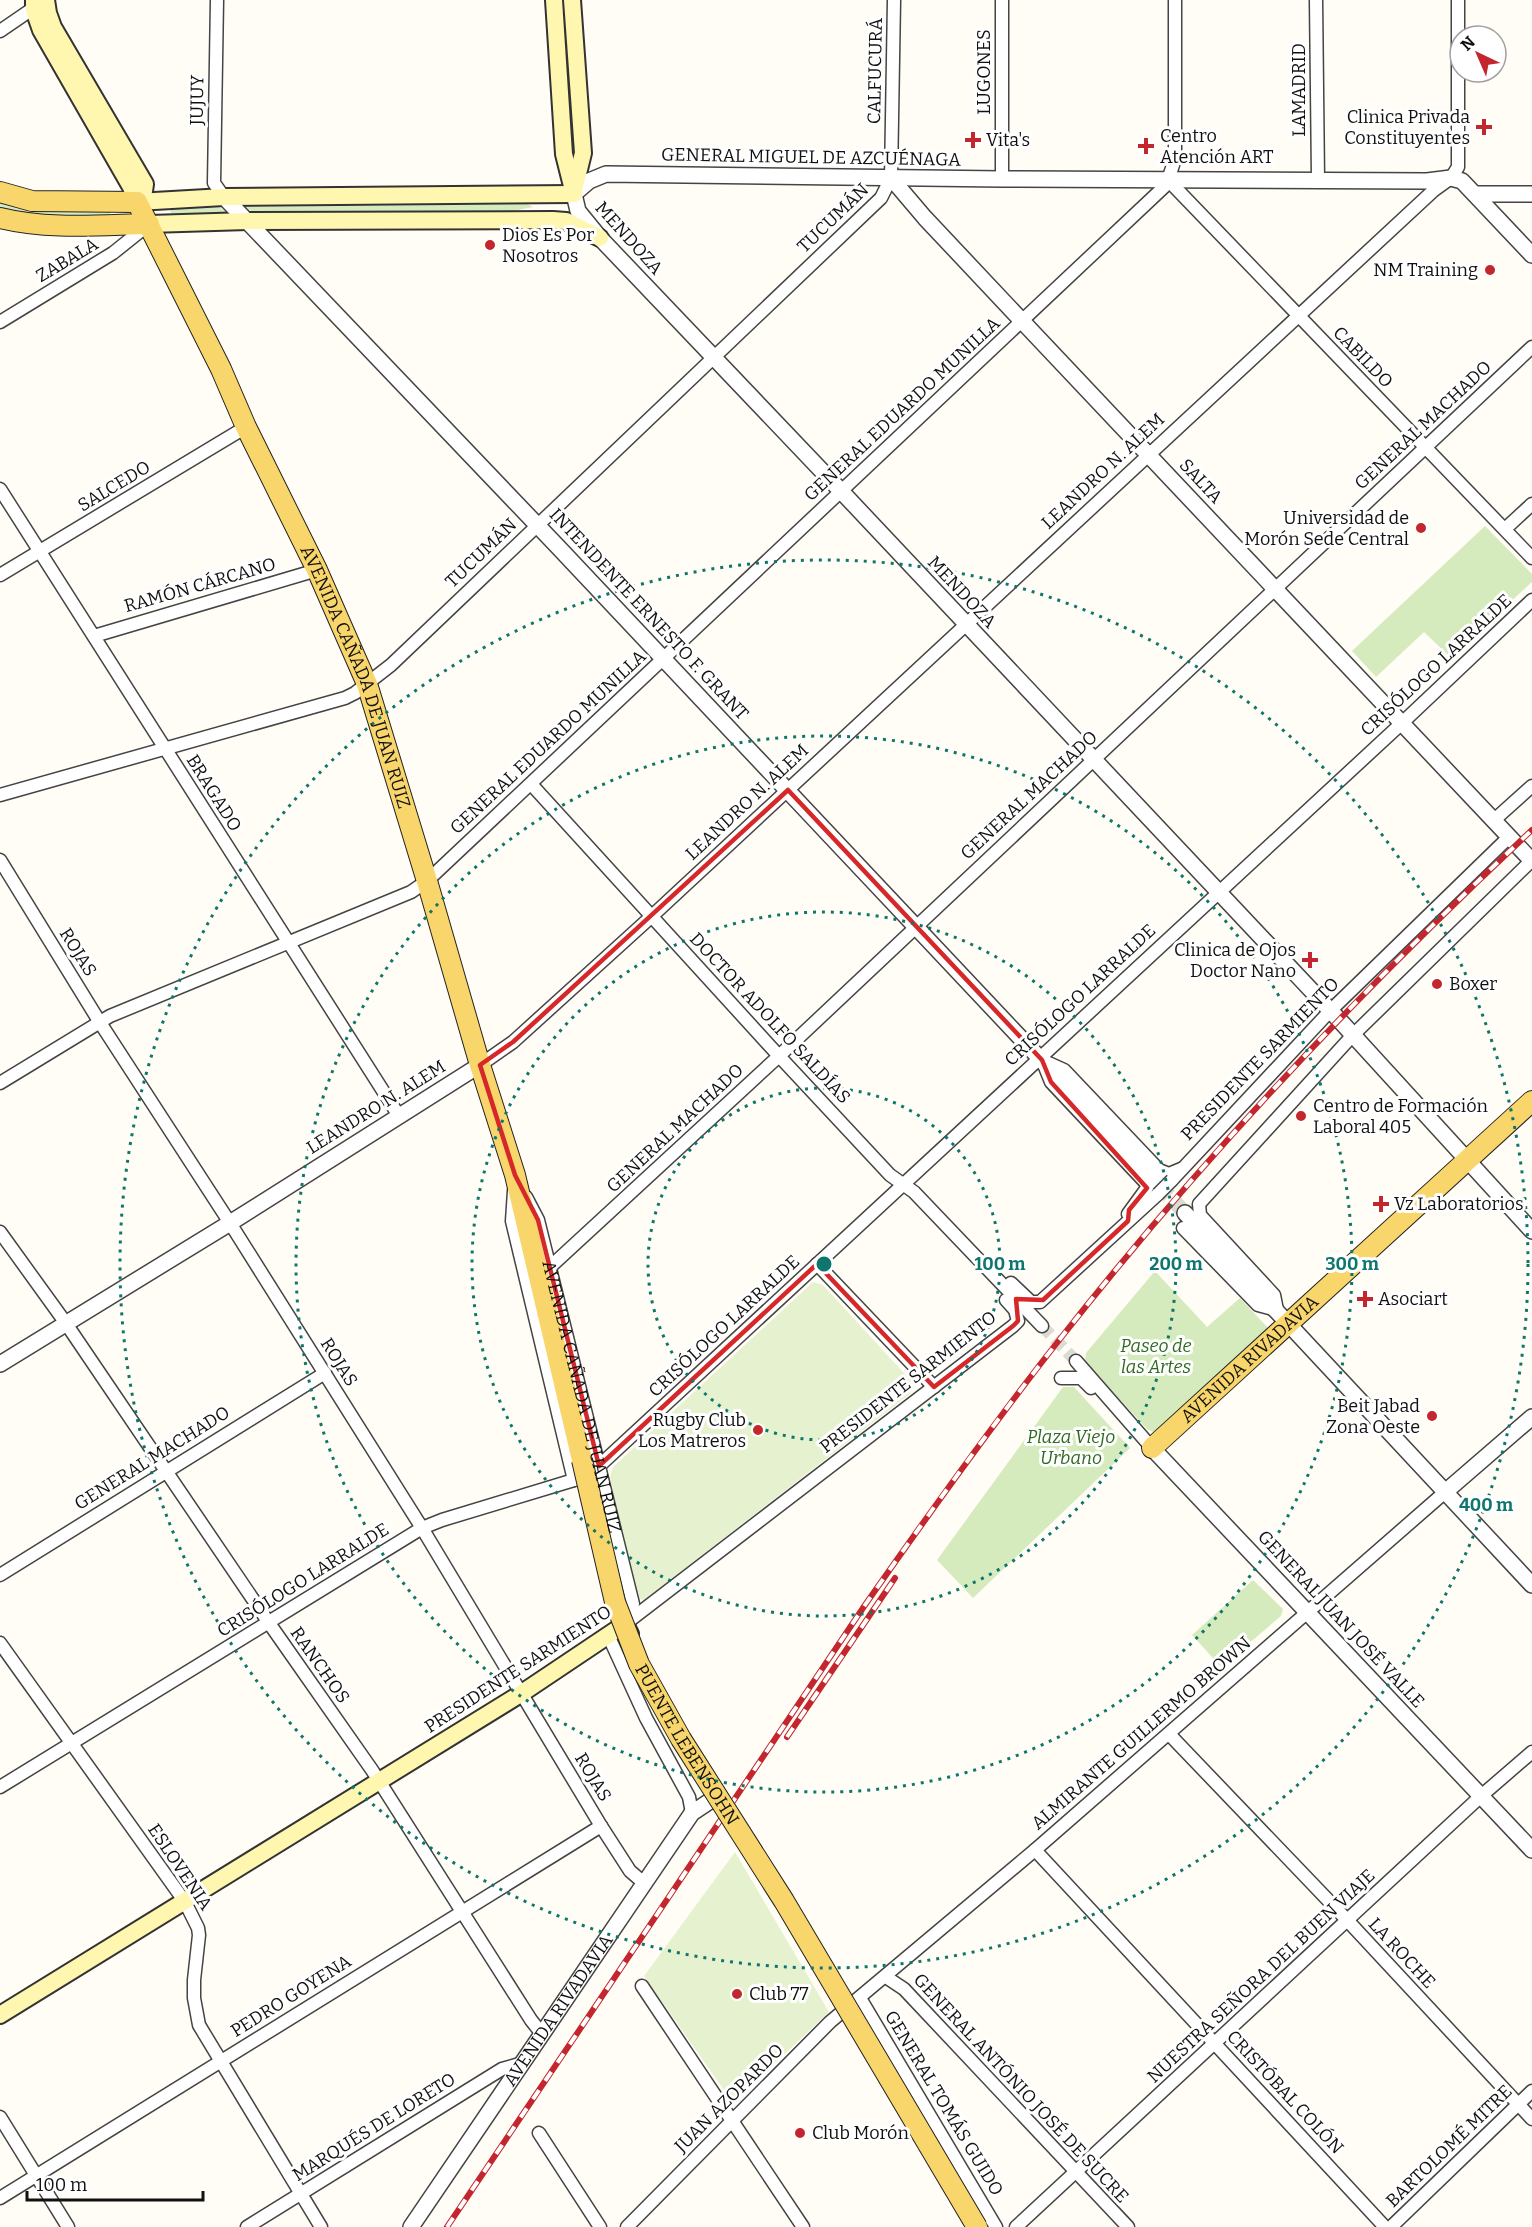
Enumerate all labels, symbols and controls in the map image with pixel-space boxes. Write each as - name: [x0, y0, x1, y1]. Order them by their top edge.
- street label: CALFUCURÁ: [863, 18, 887, 124]
- north arrow: [1448, 24, 1508, 84]
- street label: LUGONES: [973, 29, 995, 115]
- text: N: [1457, 32, 1479, 55]
- street label: LAMADRID: [1288, 43, 1310, 137]
- street label: JUJUY: [186, 74, 208, 126]
- place label: Clinica Privada Constituyentes: [1344, 106, 1470, 149]
- marker: Clinica Privada Constituyentes: [1475, 118, 1493, 136]
- place label: Centro Atención ART: [1160, 125, 1274, 168]
- place label: Vita's: [986, 129, 1030, 151]
- marker: Vita's: [964, 131, 982, 149]
- marker: Centro Atención ART: [1137, 137, 1155, 155]
- street label: GENERAL MIGUEL DE AZCUÉNAGA: [661, 142, 961, 171]
- street label: TUCUMÁN: [793, 179, 873, 257]
- street label: MENDOZA: [590, 197, 668, 279]
- place label: Dios Es Por Nosotros: [502, 224, 594, 267]
- street label: ZABALA: [32, 233, 102, 287]
- marker: Dios Es Por Nosotros: [483, 238, 497, 252]
- place label: NM Training: [1373, 259, 1478, 281]
- marker: NM Training: [1483, 263, 1497, 277]
- street label: GENERAL EDUARDO MUNILLA: [799, 312, 1005, 506]
- street label: CABILDO: [1328, 322, 1398, 392]
- street label: GENERAL MACHADO: [1350, 356, 1496, 494]
- street label: LEANDRO N. ALEM: [1037, 408, 1169, 534]
- street label: SALTA: [1175, 454, 1227, 508]
- street label: SALCEDO: [74, 456, 154, 516]
- street label: INTENDENTE ERNESTO F. GRANT: [545, 504, 753, 725]
- place label: Universidad de Morón Sede Central: [1244, 507, 1409, 550]
- street label: TUCUMÁN: [441, 514, 521, 592]
- marker: Universidad de Morón Sede Central: [1414, 521, 1428, 535]
- street label: AVENIDA CAÑADA DE JUAN RUIZ: [296, 542, 415, 811]
- street label: MENDOZA: [923, 551, 1001, 633]
- street label: RAMÓN CÁRCANO: [122, 553, 278, 617]
- street label: CRISÓLOGO LARRALDE: [1356, 589, 1516, 741]
- street label: GENERAL EDUARDO MUNILLA: [445, 645, 651, 839]
- street label: GENERAL MACHADO: [956, 726, 1102, 864]
- street label: LEANDRO N. ALEM: [681, 739, 813, 865]
- street label: BRAGADO: [182, 750, 246, 836]
- street label: CRISÓLOGO LARRALDE: [1000, 919, 1160, 1071]
- street label: ROJAS: [55, 924, 101, 980]
- street label: DOCTOR ADOLFO SALDÍAS: [685, 927, 856, 1108]
- place label: Clinica de Ojos Doctor Nano: [1174, 939, 1296, 982]
- marker: Clinica de Ojos Doctor Nano: [1301, 951, 1319, 969]
- street label: PRESIDENTE SARMIENTO: [1176, 973, 1344, 1145]
- place label: Boxer: [1449, 973, 1497, 995]
- marker: Boxer: [1430, 977, 1444, 991]
- street label: LEANDRO N. ALEM: [302, 1055, 450, 1159]
- street label: GENERAL MACHADO: [602, 1059, 748, 1197]
- place label: Centro de Formación Laboral 405: [1313, 1095, 1489, 1138]
- marker: Centro de Formación Laboral 405: [1294, 1109, 1308, 1123]
- place label: Vz Laboratorios: [1394, 1193, 1524, 1215]
- marker: Vz Laboratorios: [1372, 1195, 1390, 1213]
- street label: CRISÓLOGO LARRALDE: [644, 1250, 804, 1402]
- text: 100 m: [974, 1253, 1026, 1275]
- text: 200 m: [1149, 1253, 1203, 1275]
- text: 300 m: [1325, 1253, 1379, 1275]
- centre of rings: [814, 1254, 834, 1274]
- street label: AVENIDA CAÑADA DE JUAN RUIZ: [537, 1258, 626, 1535]
- place label: Asociart: [1378, 1288, 1448, 1310]
- street label: AVENIDA RIVADAVIA: [1176, 1290, 1323, 1427]
- marker: Asociart: [1356, 1290, 1374, 1308]
- street label: PRESIDENTE SARMIENTO: [815, 1306, 1001, 1458]
- street label: ROJAS: [316, 1334, 362, 1390]
- park label: Paseo de las Artes: [1120, 1335, 1192, 1378]
- place label: Beit Jabad Zona Oeste: [1326, 1395, 1420, 1438]
- street label: GENERAL MACHADO: [70, 1401, 234, 1515]
- place label: Rugby Club Los Matreros: [638, 1409, 746, 1452]
- marker: Beit Jabad Zona Oeste: [1425, 1409, 1439, 1423]
- marker: Rugby Club Los Matreros: [751, 1423, 765, 1437]
- park label: Plaza Viejo Urbano: [1027, 1426, 1115, 1469]
- text: 400 m: [1459, 1494, 1513, 1516]
- street label: CRISÓLOGO LARRALDE: [213, 1518, 393, 1642]
- street label: GENERAL JUAN JOSÉ VALLE: [1253, 1525, 1430, 1712]
- street label: PRESIDENTE SARMIENTO: [421, 1600, 615, 1738]
- street label: RANCHOS: [286, 1623, 354, 1707]
- street label: ALMIRANTE GUILLERMO BROWN: [1027, 1632, 1255, 1834]
- street label: PUENTE LEBENSOHN: [630, 1660, 744, 1829]
- street label: ROJAS: [570, 1749, 616, 1805]
- street label: ESLOVENIA: [143, 1820, 217, 1915]
- street label: NUESTRA SEÑORA DEL BUEN VIAJE: [1143, 1865, 1379, 2087]
- street label: LA ROCHE: [1364, 1913, 1440, 1993]
- street label: AVENIDA RIVADAVIA: [499, 1930, 618, 2090]
- street label: PEDRO GOYENA: [227, 1950, 355, 2042]
- street label: GENERAL ANTÓNIO JOSÉ DE SUCRE: [909, 1968, 1134, 2207]
- place label: Club 77: [749, 1983, 809, 2005]
- marker: Club 77: [730, 1987, 744, 2001]
- street label: GENERAL TOMÁS GUIDO: [880, 2006, 1008, 2200]
- street label: CRISTÓBAL COLÓN: [1222, 2026, 1348, 2158]
- street label: JUAN AZOPARDO: [669, 2039, 788, 2158]
- street label: MARQUÉS DE LORETO: [288, 2067, 459, 2186]
- street label: BARTOLOMÉ MITRE: [1381, 2080, 1517, 2212]
- place label: Club Morón: [812, 2122, 909, 2144]
- marker: Club Morón: [793, 2126, 807, 2140]
- scale bar: [27, 2164, 202, 2202]
- text: 100 m: [36, 2174, 87, 2196]

